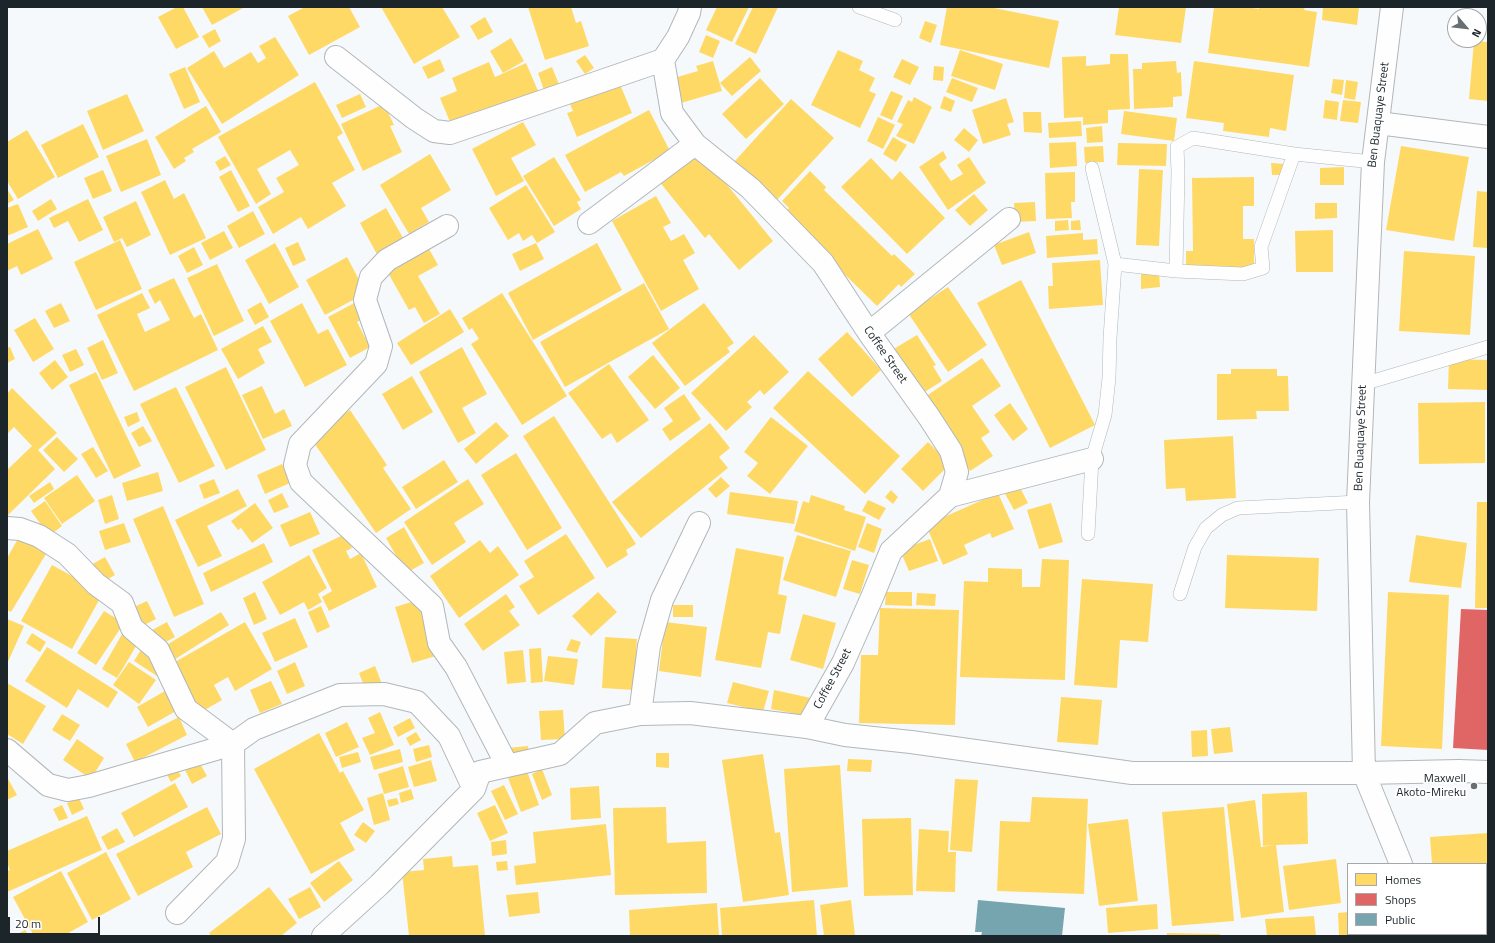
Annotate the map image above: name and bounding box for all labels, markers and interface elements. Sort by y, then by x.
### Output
north arrow [1447,8,1487,48]
text: N [1468,26,1486,40]
street label: Ben Buaquaye Street [1365,61,1393,169]
street label: Coffee Street [860,324,910,386]
street label: Ben Buaquaye Street [1352,385,1370,491]
street label: Coffee Street [811,646,855,712]
place label: Maxwell Akoto-Mireku [1396,772,1466,800]
marker: Maxwell Akoto-Mireku [1469,781,1479,791]
legend [1347,863,1487,935]
text: Homes [1385,870,1421,889]
text: Shops [1385,890,1416,909]
scale bar [10,909,102,935]
text: Public [1385,910,1415,929]
text: 20 m [15,914,41,933]

